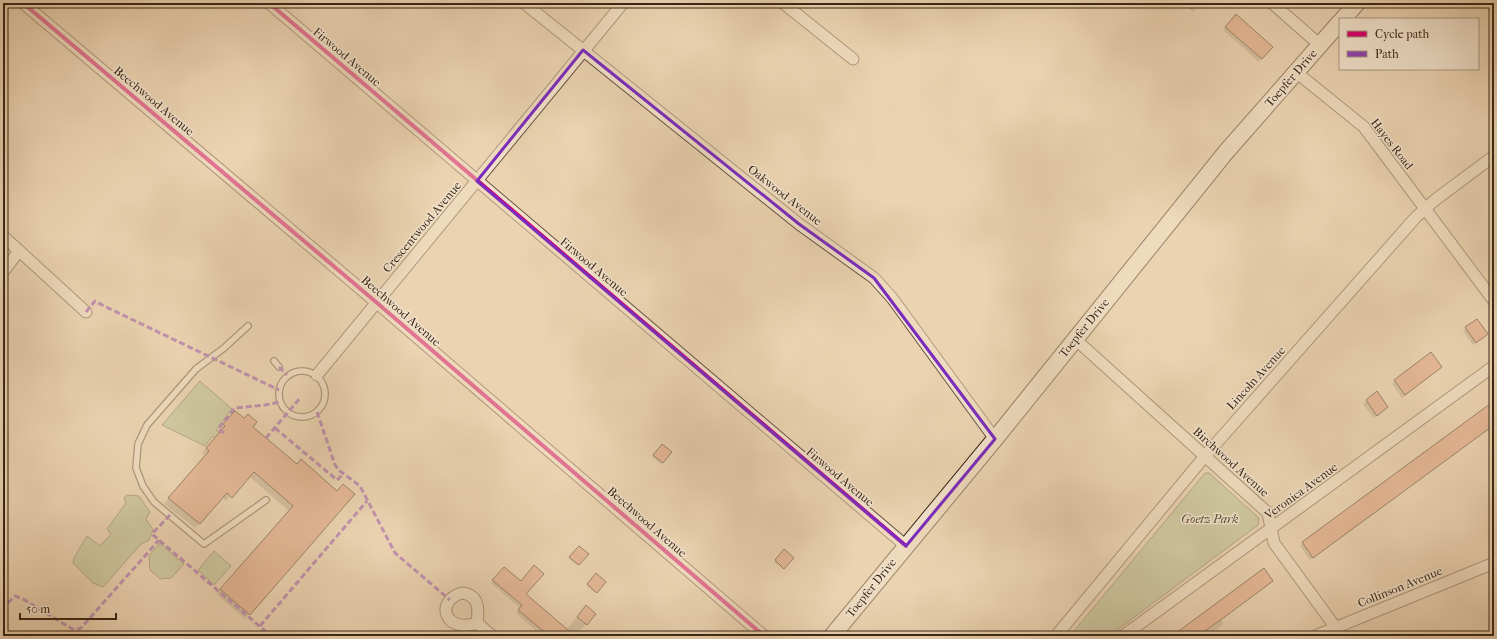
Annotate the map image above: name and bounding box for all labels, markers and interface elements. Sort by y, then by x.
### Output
legend [1339,18,1479,70]
street label: Firwood Avenue [310,25,384,89]
text: Cycle path [1375,27,1430,41]
street label: Toepfer Drive [1262,46,1320,110]
text: Path [1375,47,1399,61]
street label: Beechwood Avenue [111,63,197,139]
street label: Hayes Road [1368,116,1416,173]
street label: Oakwood Avenue [745,162,825,228]
street label: Crescentwood Avenue [380,179,464,275]
street label: Firwood Avenue [557,235,631,299]
street label: Beechwood Avenue [359,273,443,349]
street label: Toepfer Drive [1056,296,1112,360]
street label: Lincoln Avenue [1224,343,1288,413]
street label: Birchwood Avenue [1190,424,1272,500]
street label: Firwood Avenue [803,445,877,509]
street label: Veronica Avenue [1261,460,1340,523]
street label: Beechwood Avenue [605,484,689,560]
park label: Goetz Park [1181,512,1239,526]
street label: Toepfer Drive [843,556,899,620]
street label: Collinson Avenue [1356,564,1444,610]
scale bar [20,595,116,621]
text: 50 m [26,602,50,616]

